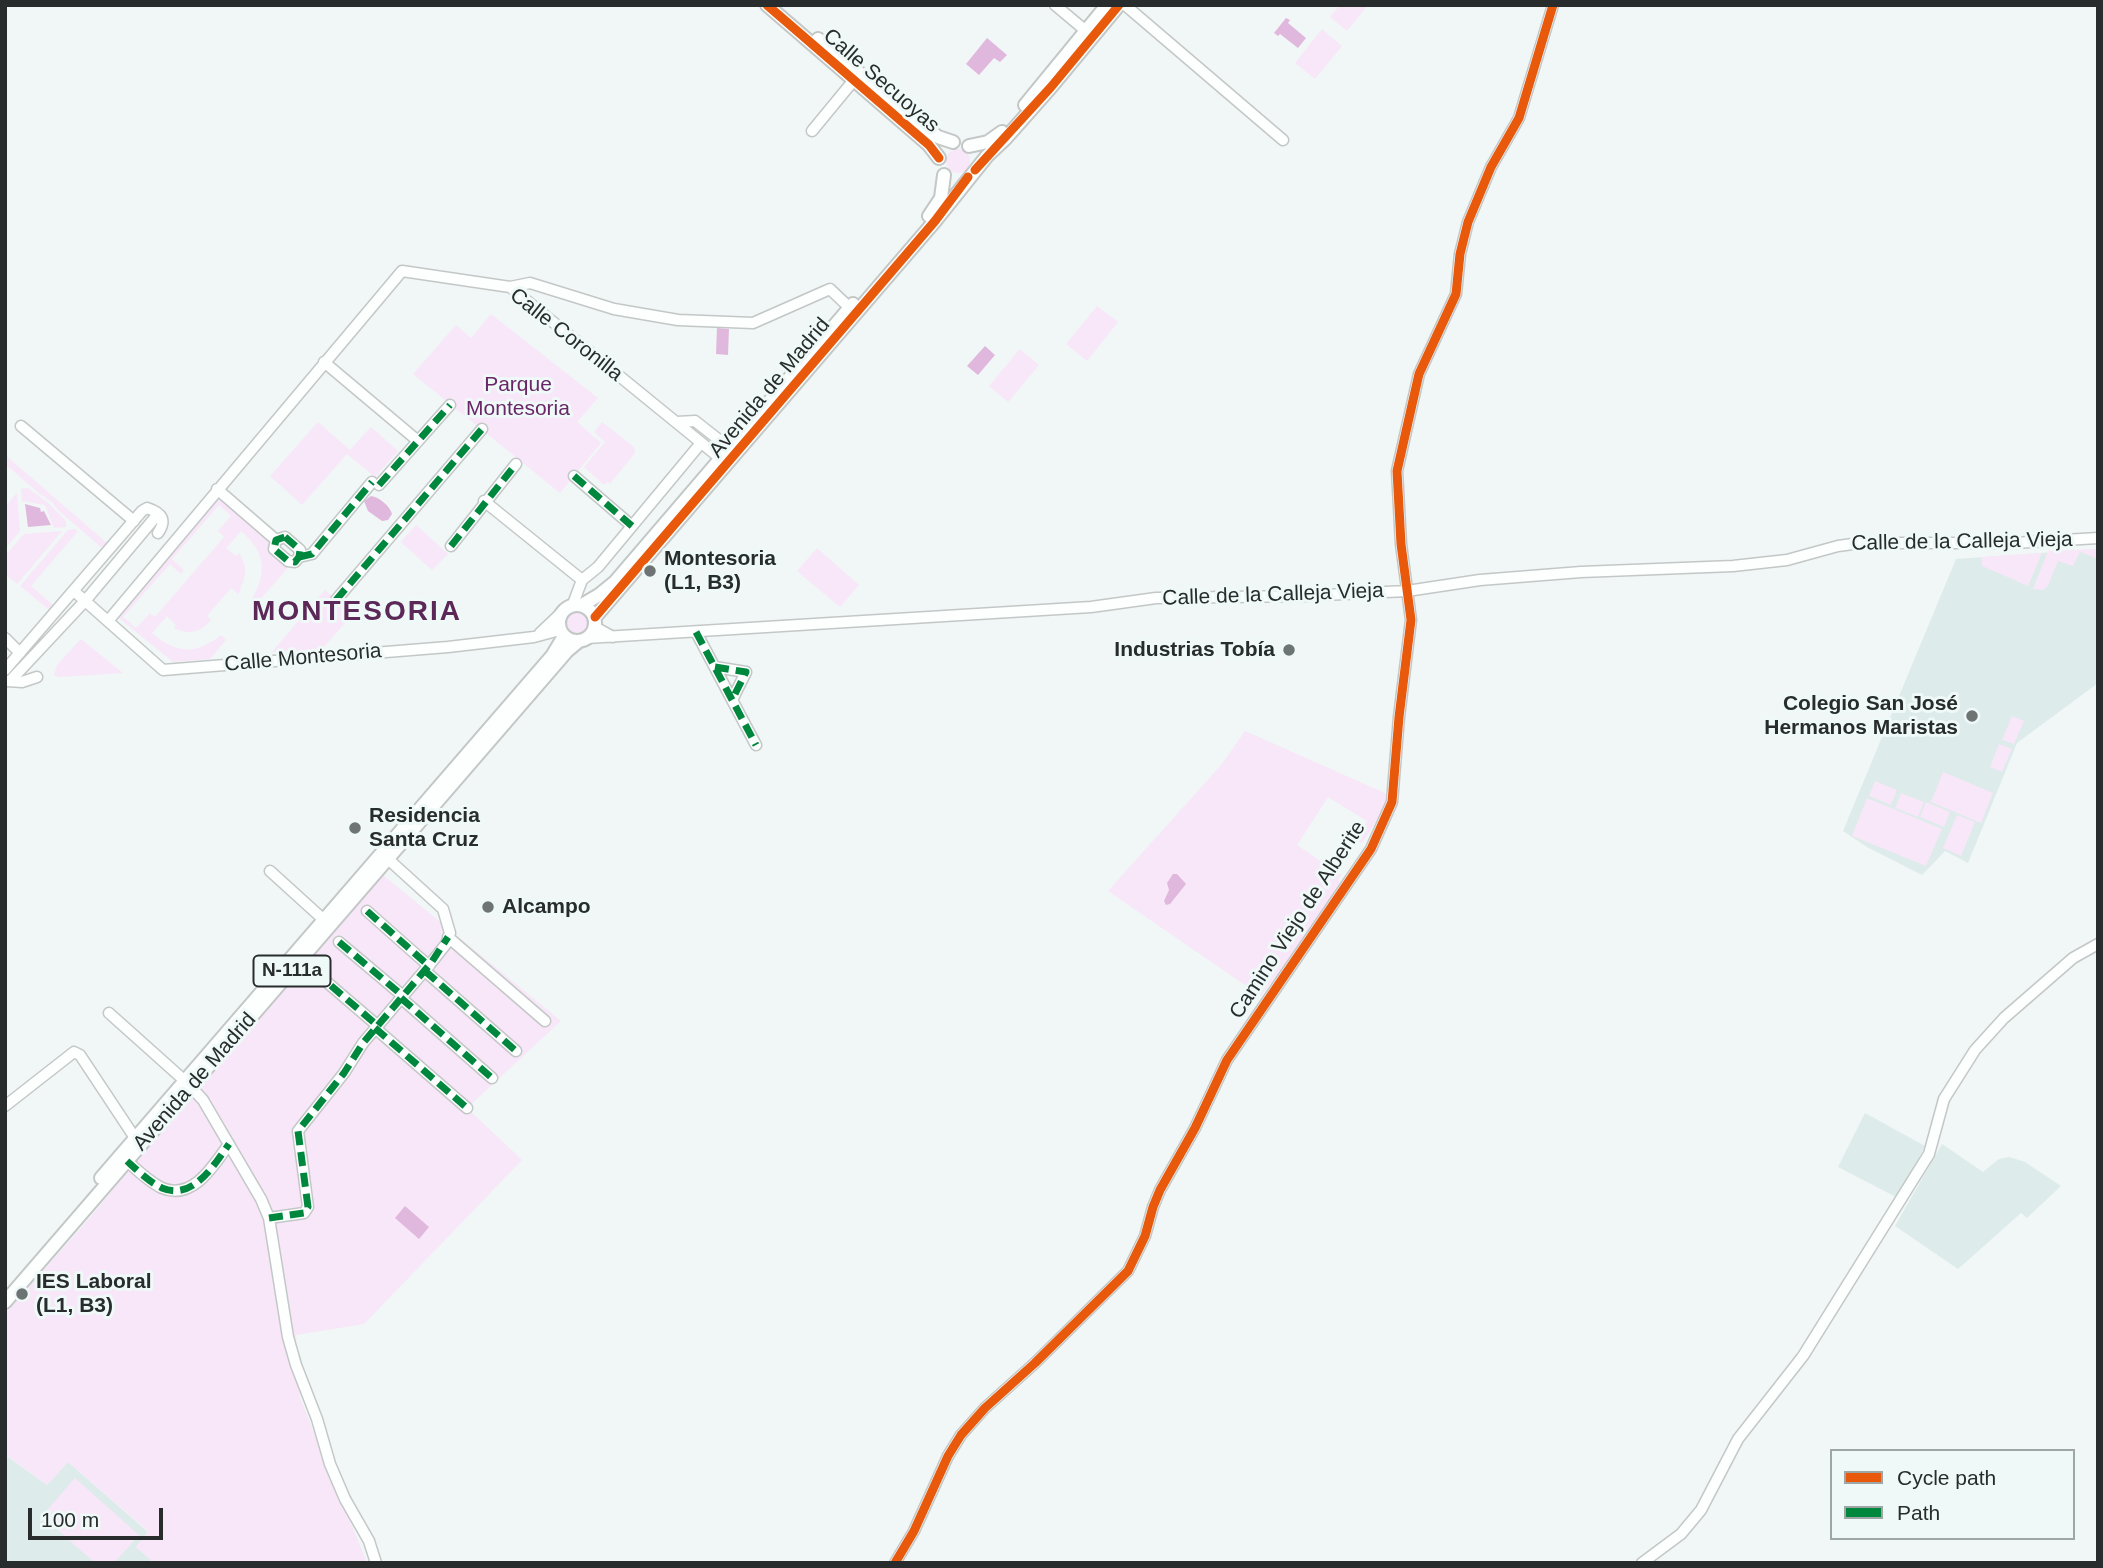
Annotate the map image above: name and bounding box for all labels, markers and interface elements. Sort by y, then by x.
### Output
street label: Calle Secuoyas [818,24,944,138]
street label: Calle Coronilla [504,283,628,387]
street label: Avenida de Madrid [704,313,836,463]
park label: Parque Montesoria [466,372,570,422]
street label: Calle de la Calleja Vieja [1851,527,2073,557]
place label: Montesoria (L1, B3) [664,546,776,596]
marker: Montesoria (L1, B3) [642,563,658,579]
street label: Calle de la Calleja Vieja [1162,579,1384,611]
district label: MONTESORIA [253,595,461,629]
place label: Industrias Tobía [1114,637,1275,663]
street label: Calle Montesoria [223,639,383,677]
marker: Industrias Tobía [1281,642,1297,658]
place label: Colegio San José Hermanos Maristas [1764,691,1958,741]
marker: Colegio San José Hermanos Maristas [1964,708,1980,724]
place label: Residencia Santa Cruz [369,803,480,853]
street label: Camino Viejo de Alberite [1225,816,1371,1024]
marker: Residencia Santa Cruz [347,820,363,836]
place label: Alcampo [502,894,591,920]
marker: Alcampo [480,899,496,915]
road number: N-111a [254,956,330,987]
street label: Avenida de Madrid [128,1008,262,1156]
place label: IES Laboral (L1, B3) [36,1269,152,1319]
marker: IES Laboral (L1, B3) [14,1286,30,1302]
legend [1830,1449,2075,1540]
text: Cycle path [1897,1466,1996,1489]
scale bar [32,1494,166,1538]
text: Path [1897,1501,1940,1524]
text: 100 m [41,1508,99,1531]

